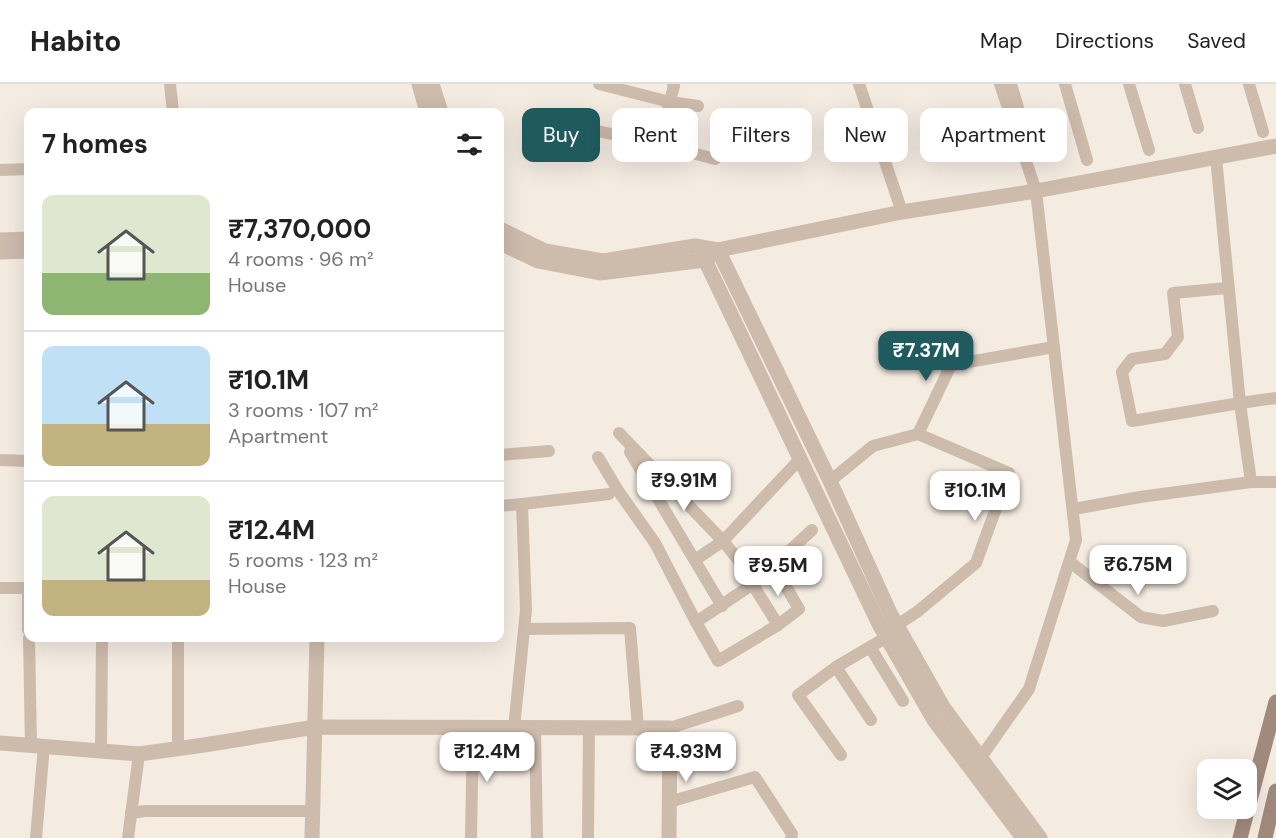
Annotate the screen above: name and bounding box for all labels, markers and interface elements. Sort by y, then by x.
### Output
text: Habito [30,23,121,60]
text: Map [980,27,1022,55]
text: Directions [1055,27,1154,55]
text: Saved [1187,27,1246,55]
chip: Buy [522,108,600,162]
chip: Rent [612,108,698,162]
chip: Filters [710,108,812,162]
chip: New [824,108,908,162]
chip: Apartment [920,108,1067,162]
text: 7 homes [42,127,148,161]
icon: filters [453,128,486,161]
text: ₹7,370,000 [228,212,371,246]
icon: home [90,219,162,291]
text: 4 rooms · 96 m² [228,246,374,272]
text: House [228,272,286,298]
pin: ₹7.37M [877,331,975,382]
text: ₹7.37M [892,337,960,363]
text: ₹10.1M [228,363,309,397]
icon: home [90,370,162,442]
text: 3 rooms · 107 m² [228,397,378,423]
text: Apartment [228,423,328,449]
pin: ₹9.91M [635,461,733,512]
text: ₹9.91M [651,467,717,493]
pin: ₹10.1M [926,471,1024,522]
text: ₹10.1M [944,477,1006,503]
text: ₹12.4M [228,513,315,547]
icon: home [90,520,162,592]
pin: ₹6.75M [1089,545,1187,596]
pin: ₹9.5M [736,546,820,597]
text: 5 rooms · 123 m² [228,547,378,573]
text: ₹6.75M [1103,551,1173,577]
text: ₹9.5M [748,552,808,578]
text: House [228,573,286,599]
pin: ₹12.4M [438,732,536,783]
pin: ₹4.93M [637,732,735,783]
text: ₹12.4M [454,738,520,764]
text: ₹4.93M [650,738,722,764]
map controls [1197,759,1257,819]
button: layers [1197,759,1257,819]

